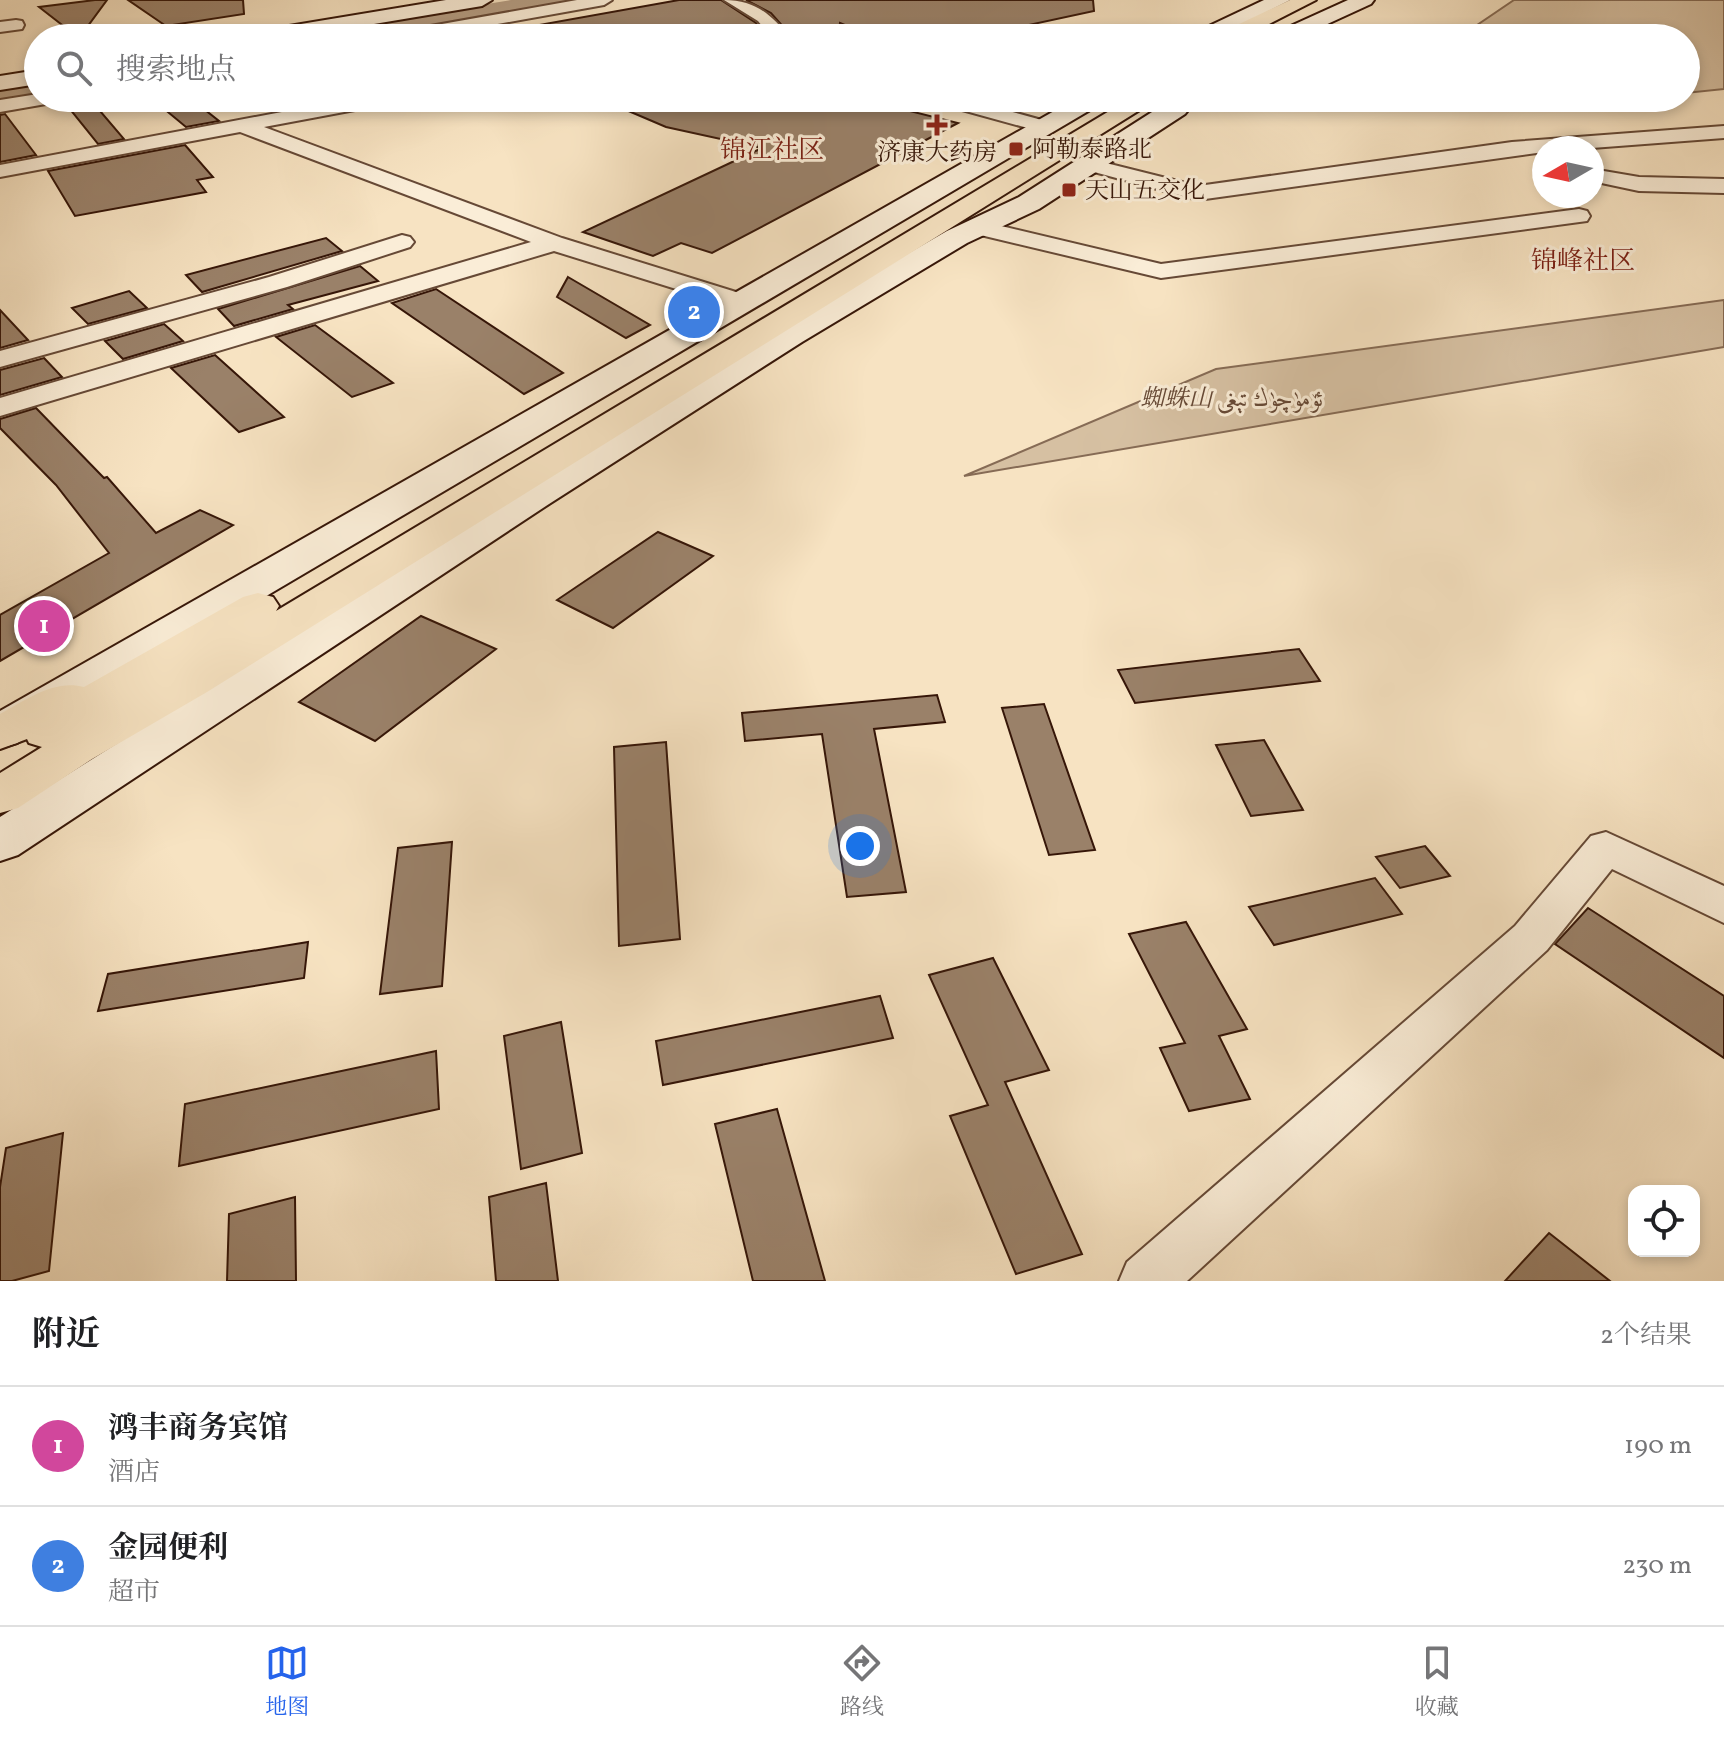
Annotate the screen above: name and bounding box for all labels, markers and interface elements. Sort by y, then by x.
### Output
search box [24,24,1700,112]
icon: search [52,46,96,90]
text: 搜索地点 [116,50,236,92]
marker: 济康大药房 [928,116,946,134]
district label: 锦江社区 [720,133,824,169]
place label: 阿勒泰路北 [1032,134,1152,168]
north arrow [1532,136,1604,208]
place label: 济康大药房 [877,137,997,171]
marker: 阿勒泰路北 [1007,140,1025,158]
place label: 天山五交化 [1085,175,1205,209]
marker: 天山五交化 [1060,181,1078,199]
district label: 锦峰社区 [1531,244,1635,280]
pin: 2 [668,282,720,342]
park label: 蜘蛛山 ئۆمۈچۈك تېغى [1140,383,1324,417]
pin: 1 [18,596,70,656]
your location [840,826,880,866]
map controls [1628,1185,1700,1257]
button: locate [1628,1185,1700,1257]
text: 附近 [32,1313,100,1360]
text: 2个结果 [1600,1318,1692,1354]
text: 鸿丰商务宾馆 [108,1408,288,1450]
text: 1 [53,1428,63,1464]
text: 190 m [1624,1428,1692,1464]
text: 酒店 [108,1455,160,1491]
text: 金园便利 [108,1528,228,1570]
text: 2 [51,1548,65,1584]
text: 230 m [1622,1548,1692,1584]
text: 超市 [108,1575,160,1611]
tab: 地图 [265,1641,309,1724]
tab: 路线 [840,1641,884,1724]
tab: 收藏 [1415,1641,1459,1724]

